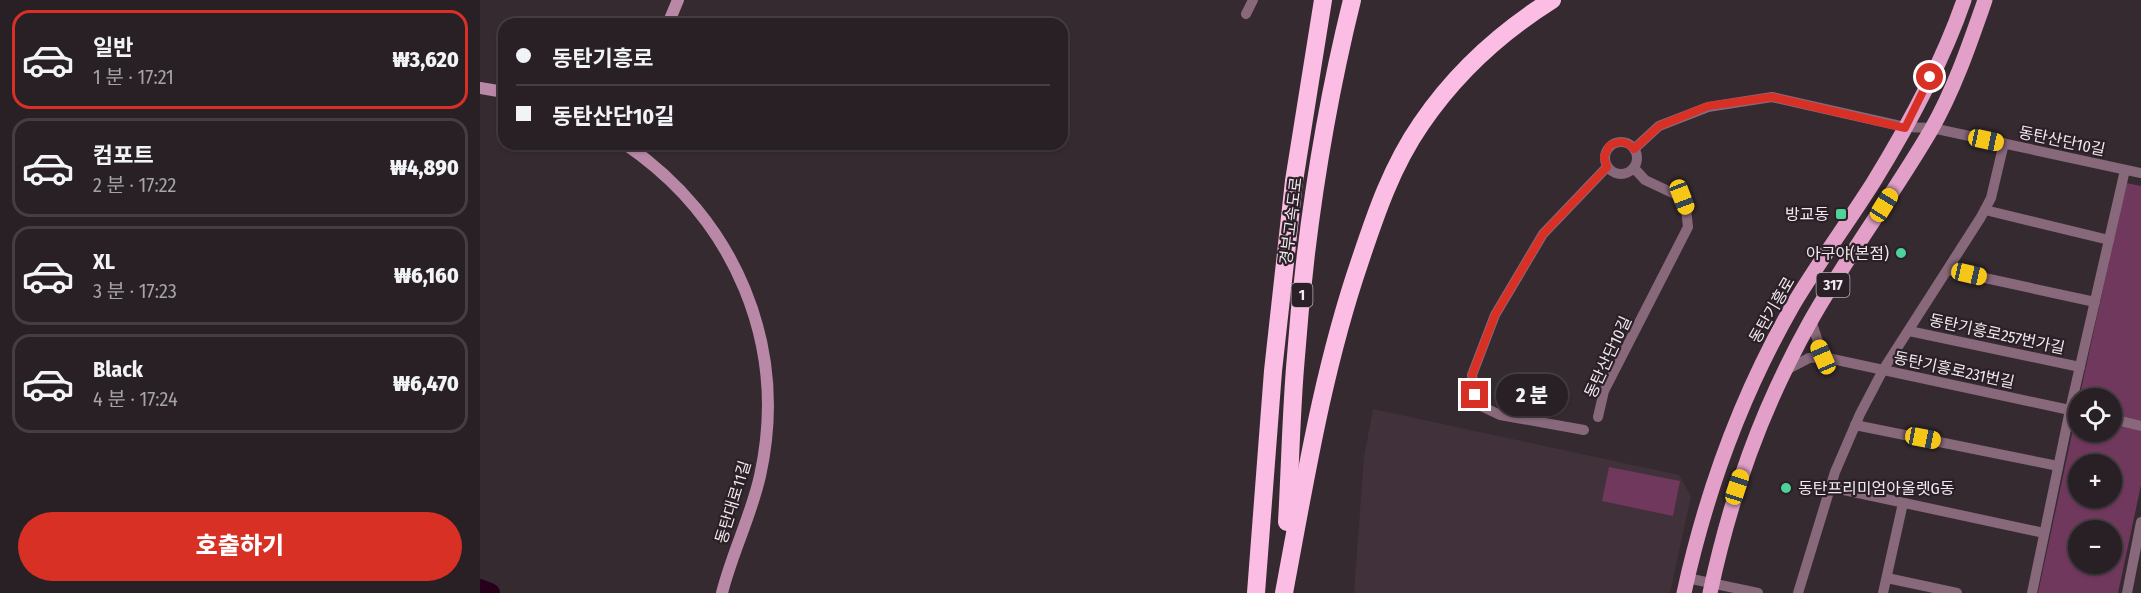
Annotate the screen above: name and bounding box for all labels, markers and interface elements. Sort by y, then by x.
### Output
icon: car [21,33,75,87]
text: 일반 [93,34,133,61]
text: 동탄기흥로 [552,45,653,72]
text: ₩3,620 [392,46,459,73]
route start [1916,63,1943,90]
text: 1 분 · 17:21 [93,65,174,89]
text: 동탄산단10길 [552,103,675,130]
street label: 동탄산단10길 [2017,123,2107,159]
car [1967,127,2005,153]
icon: car [21,141,75,195]
text: 컴포트 [93,142,154,169]
text: ₩4,890 [390,154,459,181]
text: 2 분 · 17:22 [93,173,176,197]
street label: 경부고속도로 [1276,176,1306,266]
car [1667,177,1697,217]
car [1867,185,1901,225]
place label: 방교동 [1785,205,1829,224]
marker: 방교동 [1834,207,1848,221]
place label: 아구야(본점) [1806,244,1889,263]
marker: 아구야(본점) [1894,246,1908,260]
text: XL [93,248,115,275]
icon: car [21,249,75,303]
car [1949,261,1989,287]
text: ₩6,160 [394,262,459,289]
street label: 동탄기흥로 [1745,273,1799,347]
road number: 317 [1816,273,1850,297]
text: 3 분 · 17:23 [93,279,177,303]
road number: 1 [1292,283,1312,307]
street label: 동탄기흥로257번가길 [1927,310,2067,358]
street label: 동탄산단10길 [1581,313,1635,401]
car [1808,337,1838,377]
street label: 동탄기흥로231번길 [1892,348,2016,392]
text: Black [93,356,143,383]
icon: car [21,357,75,411]
text: ₩6,470 [393,370,459,397]
callout: 2 분 [1496,374,1568,416]
route end [1461,381,1488,408]
text: 2 분 [1516,383,1548,407]
text: 4 분 · 17:24 [93,387,178,411]
map controls [2068,388,2122,574]
button: locate [2068,388,2122,442]
car [1904,426,1942,450]
button: + [2068,454,2122,508]
street label: 동탄대로11길 [711,458,755,546]
car [1723,467,1751,507]
place label: 동탄프리미엄아울렛G동 [1798,479,1955,498]
marker: 동탄프리미엄아울렛G동 [1779,481,1793,495]
button: 호출하기 [18,512,462,581]
button: − [2068,520,2122,574]

